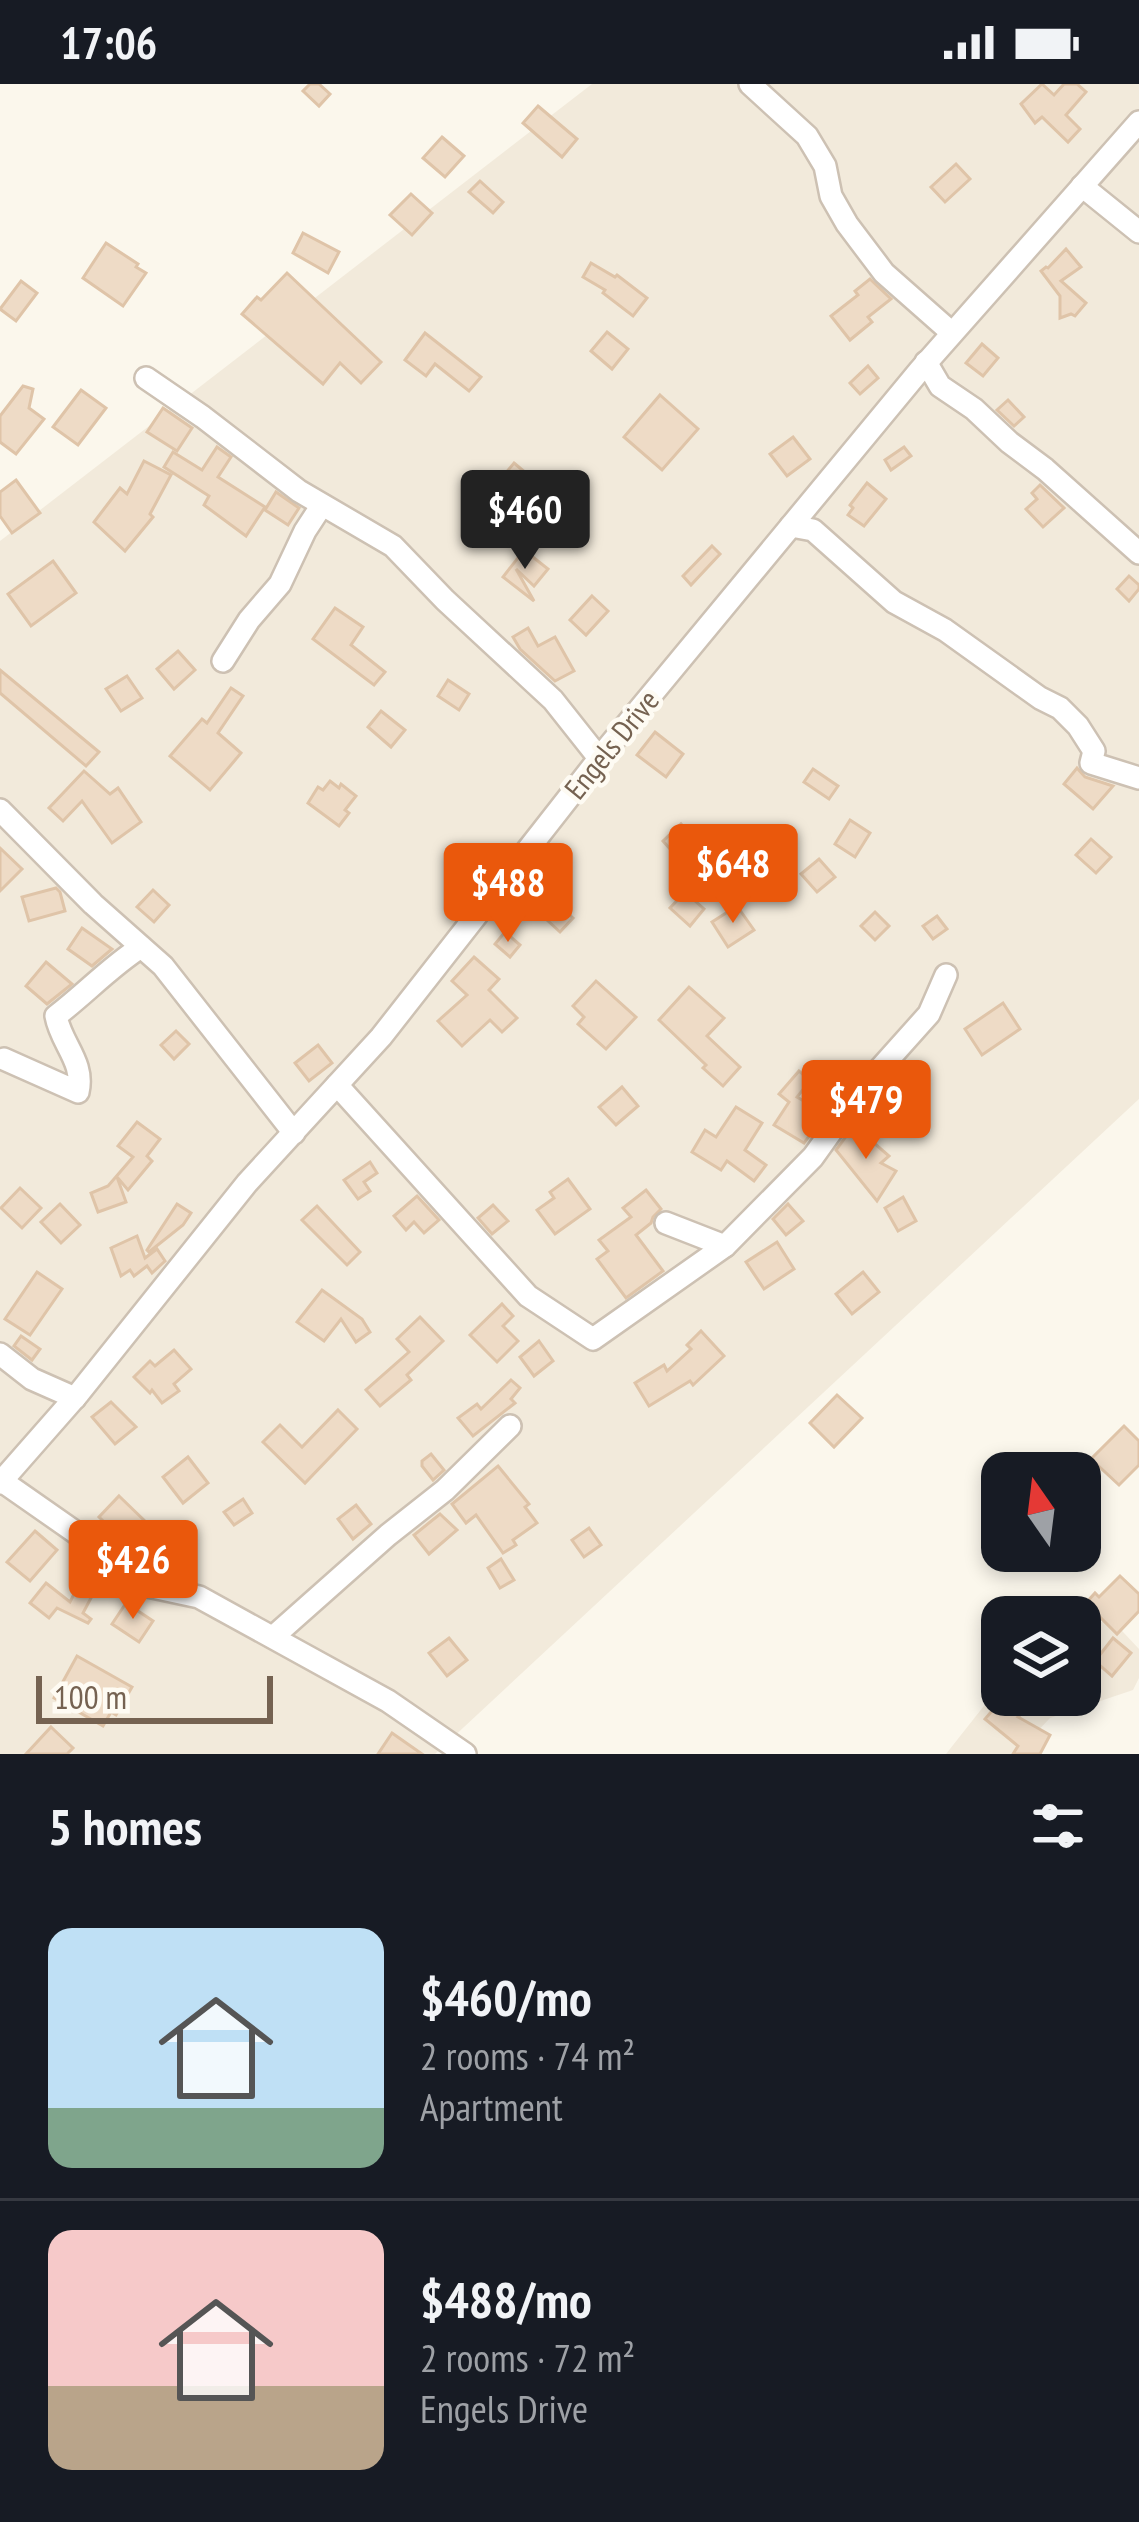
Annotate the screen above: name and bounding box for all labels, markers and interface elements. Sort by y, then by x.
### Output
text: 17:06 [60,13,157,71]
pin: $460 [454,470,596,572]
text: $460 [488,483,562,534]
street label: Engels Drive [555,681,667,807]
pin: $648 [662,824,804,926]
text: $648 [696,837,770,888]
pin: $488 [437,843,579,945]
text: $488 [471,856,545,907]
pin: $479 [795,1060,937,1162]
text: $479 [829,1073,903,1124]
north arrow [981,1452,1101,1572]
map controls [981,1452,1101,1716]
pin: $426 [62,1520,204,1622]
text: $426 [96,1533,170,1584]
button: layers [981,1596,1101,1716]
scale bar [36,1670,273,1723]
text: 100 m [54,1675,127,1718]
text: 5 homes [48,1793,202,1859]
icon: filters [1025,1793,1091,1859]
text: $460/mo [420,1964,592,2030]
icon: home [144,1976,288,2120]
text: 2 rooms · 74 m² [420,2030,635,2081]
text: Apartment [420,2081,563,2132]
text: $488/mo [420,2266,592,2332]
icon: home [144,2278,288,2422]
text: 2 rooms · 72 m² [420,2332,635,2383]
text: Engels Drive [420,2383,588,2434]

